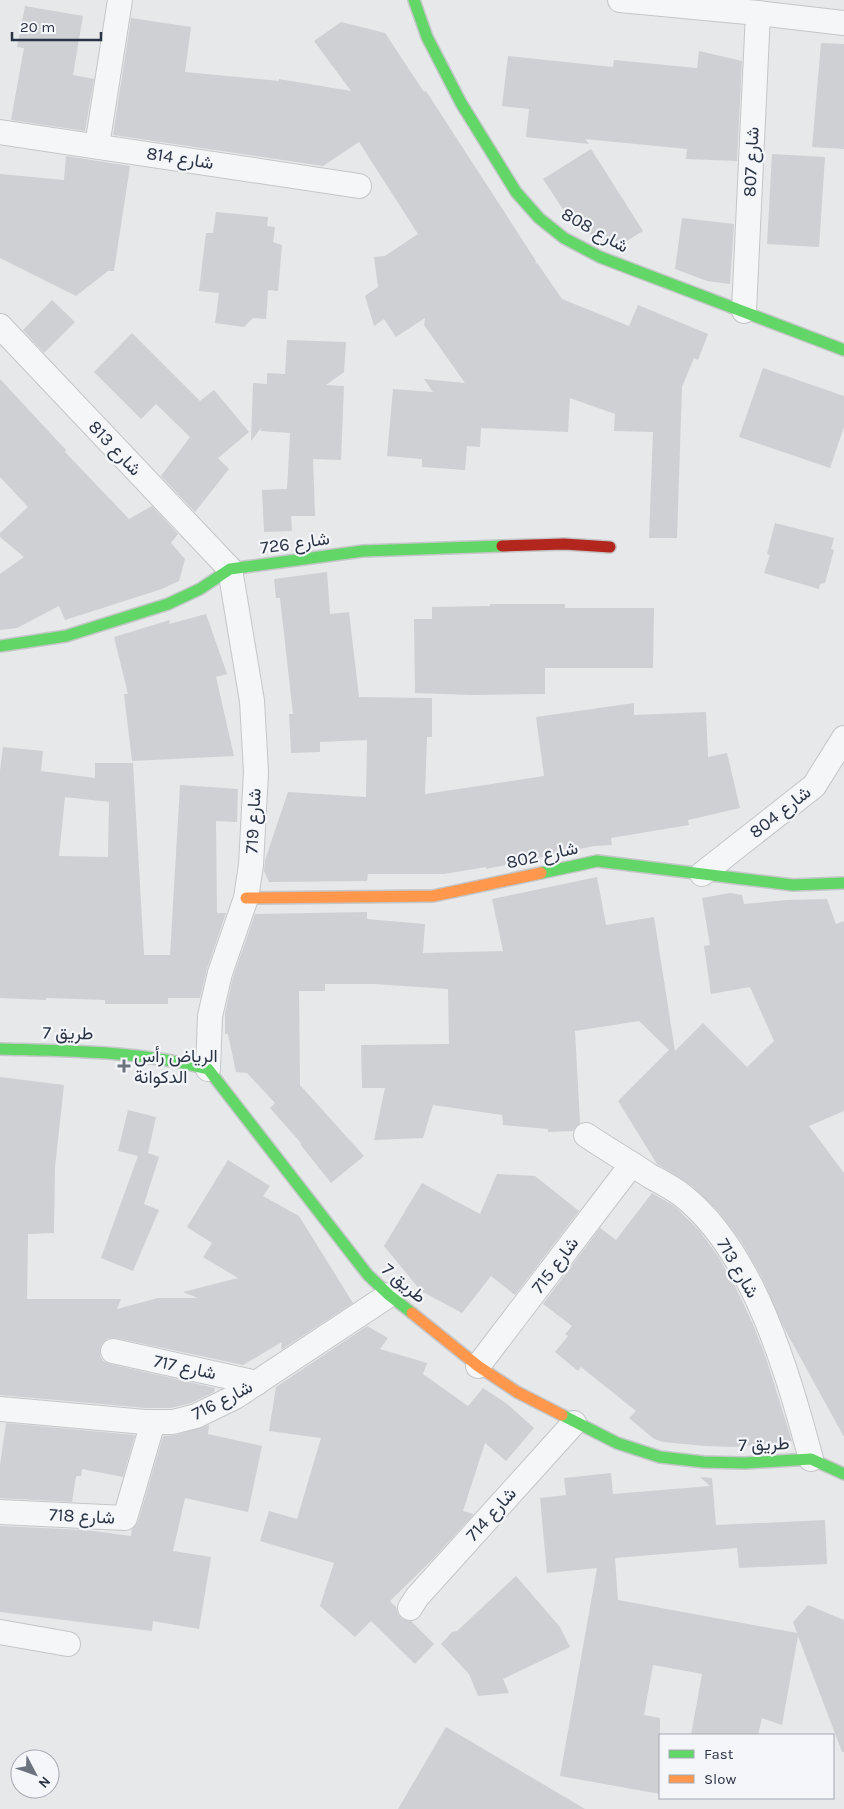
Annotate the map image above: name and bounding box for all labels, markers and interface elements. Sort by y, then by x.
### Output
scale bar [12,10,101,42]
text: 20 m [20,18,55,36]
street label: شارع 807 [738,126,765,198]
street label: شارع 814 [145,142,215,175]
street label: شارع 808 [557,203,632,258]
street label: شارع 813 [83,416,146,481]
street label: شارع 726 [259,527,331,560]
street label: شارع 804 [745,781,816,844]
street label: شارع 719 [240,788,267,854]
street label: شارع 802 [504,837,580,874]
street label: 7 طريق [42,1022,94,1044]
place label: الرياض رأس الدكوانة [134,1045,218,1088]
marker: الرياض رأس الدكوانة [118,1060,130,1072]
street label: شارع 715 [527,1232,584,1298]
street label: شارع 713 [711,1234,764,1302]
street label: 7 طريق [377,1258,431,1308]
street label: شارع 717 [152,1350,218,1385]
street label: شارع 716 [188,1375,256,1425]
street label: 7 طريق [738,1432,790,1456]
street label: شارع 714 [461,1483,522,1546]
street label: شارع 718 [48,1503,116,1530]
legend [659,1734,834,1799]
text: Fast [704,1745,734,1763]
north arrow [10,1749,60,1799]
text: Slow [704,1770,736,1788]
text: N [35,1773,54,1792]

